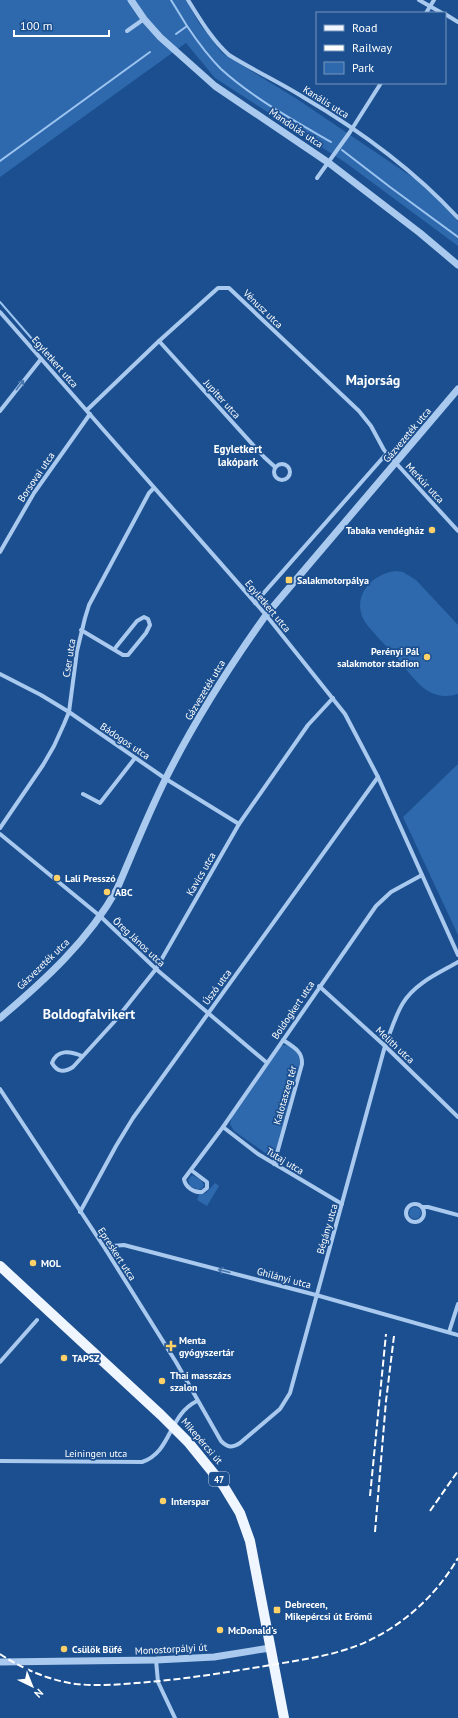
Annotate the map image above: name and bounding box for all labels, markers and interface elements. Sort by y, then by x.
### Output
scale bar [14,12,109,38]
legend [316,12,446,84]
text: 100 m [20,18,53,33]
text: Road [352,20,377,35]
text: Railway [352,40,392,55]
text: Park [352,60,374,75]
street label: Kanális utca [301,83,351,121]
street label: Mandolás utca [267,105,325,151]
street label: Vénusz utca [240,286,286,331]
street label: Egyletkert utca [29,333,81,391]
district label: Majorság [346,371,400,389]
street label: Jupiter utca [200,376,243,422]
one-way arrow [16,379,25,390]
street label: Gázvezeték utca [380,405,434,465]
district label: Egyletkert lakópark [214,442,262,469]
street label: Borsovai utca [15,450,57,504]
street label: Merkúr utca [403,460,447,506]
place label: Tabaka vendégház [346,524,424,537]
marker: Tabaka vendégház [427,525,437,535]
place label: Salakmotorpálya [297,574,369,587]
marker: Salakmotorpálya [284,575,294,585]
street label: Egyletkert utca [242,577,294,635]
street label: Cser utca [60,638,78,678]
place label: Perényi Pál salakmotor stadion [337,645,419,670]
marker: Perényi Pál salakmotor stadion [422,652,432,662]
street label: Gázvezeték utca [182,657,228,723]
street label: Bádogos utca [98,720,152,762]
street label: Kavics utca [183,850,219,898]
place label: Lali Presszó [65,872,116,885]
marker: Lali Presszó [52,873,62,883]
place label: ABC [115,886,133,899]
marker: ABC [102,887,112,897]
street label: Öreg János utca [110,914,168,970]
street label: Gázvezeték utca [14,936,72,992]
street label: Úszó utca [200,966,234,1007]
street label: Boldogkert utca [269,978,317,1042]
district label: Boldogfalvikert [43,1005,135,1023]
street label: Melith utca [373,1024,417,1066]
street label: Kalotaszeg tér [270,1063,300,1126]
street label: Tutaj utca [264,1145,306,1177]
street label: Bégány utca [314,1202,340,1256]
street label: Epreskert utca [95,1225,139,1283]
place label: MOL [41,1257,62,1270]
marker: MOL [28,1258,38,1268]
street label: Ghilányi utca [255,1265,313,1292]
one-way arrow [217,1266,230,1274]
place label: Menta gyógyszertár [179,1334,235,1359]
marker: Menta gyógyszertár [166,1341,176,1351]
place label: TAPSZ [72,1352,100,1365]
marker: TAPSZ [59,1353,69,1363]
place label: Thai masszázs szalon [170,1369,231,1394]
marker: Thai masszázs szalon [157,1376,167,1386]
street label: Mikepércsi út [178,1415,226,1467]
street label: Leiningen utca [65,1447,127,1460]
road number: 47 [209,1472,229,1486]
place label: Interspar [171,1495,210,1508]
marker: Interspar [158,1496,168,1506]
place label: Debrecen, Mikepércsi út Erőmű [285,1598,372,1623]
marker: Debrecen, Mikepércsi út Erőmű [272,1605,282,1615]
place label: McDonald's [228,1624,277,1637]
marker: McDonald's [215,1625,225,1635]
street label: Monostorpályi út [134,1641,208,1657]
place label: Csülök Büfé [72,1643,122,1656]
marker: Csülök Büfé [59,1644,69,1654]
north arrow [12,1666,52,1706]
text: N [31,1686,46,1701]

